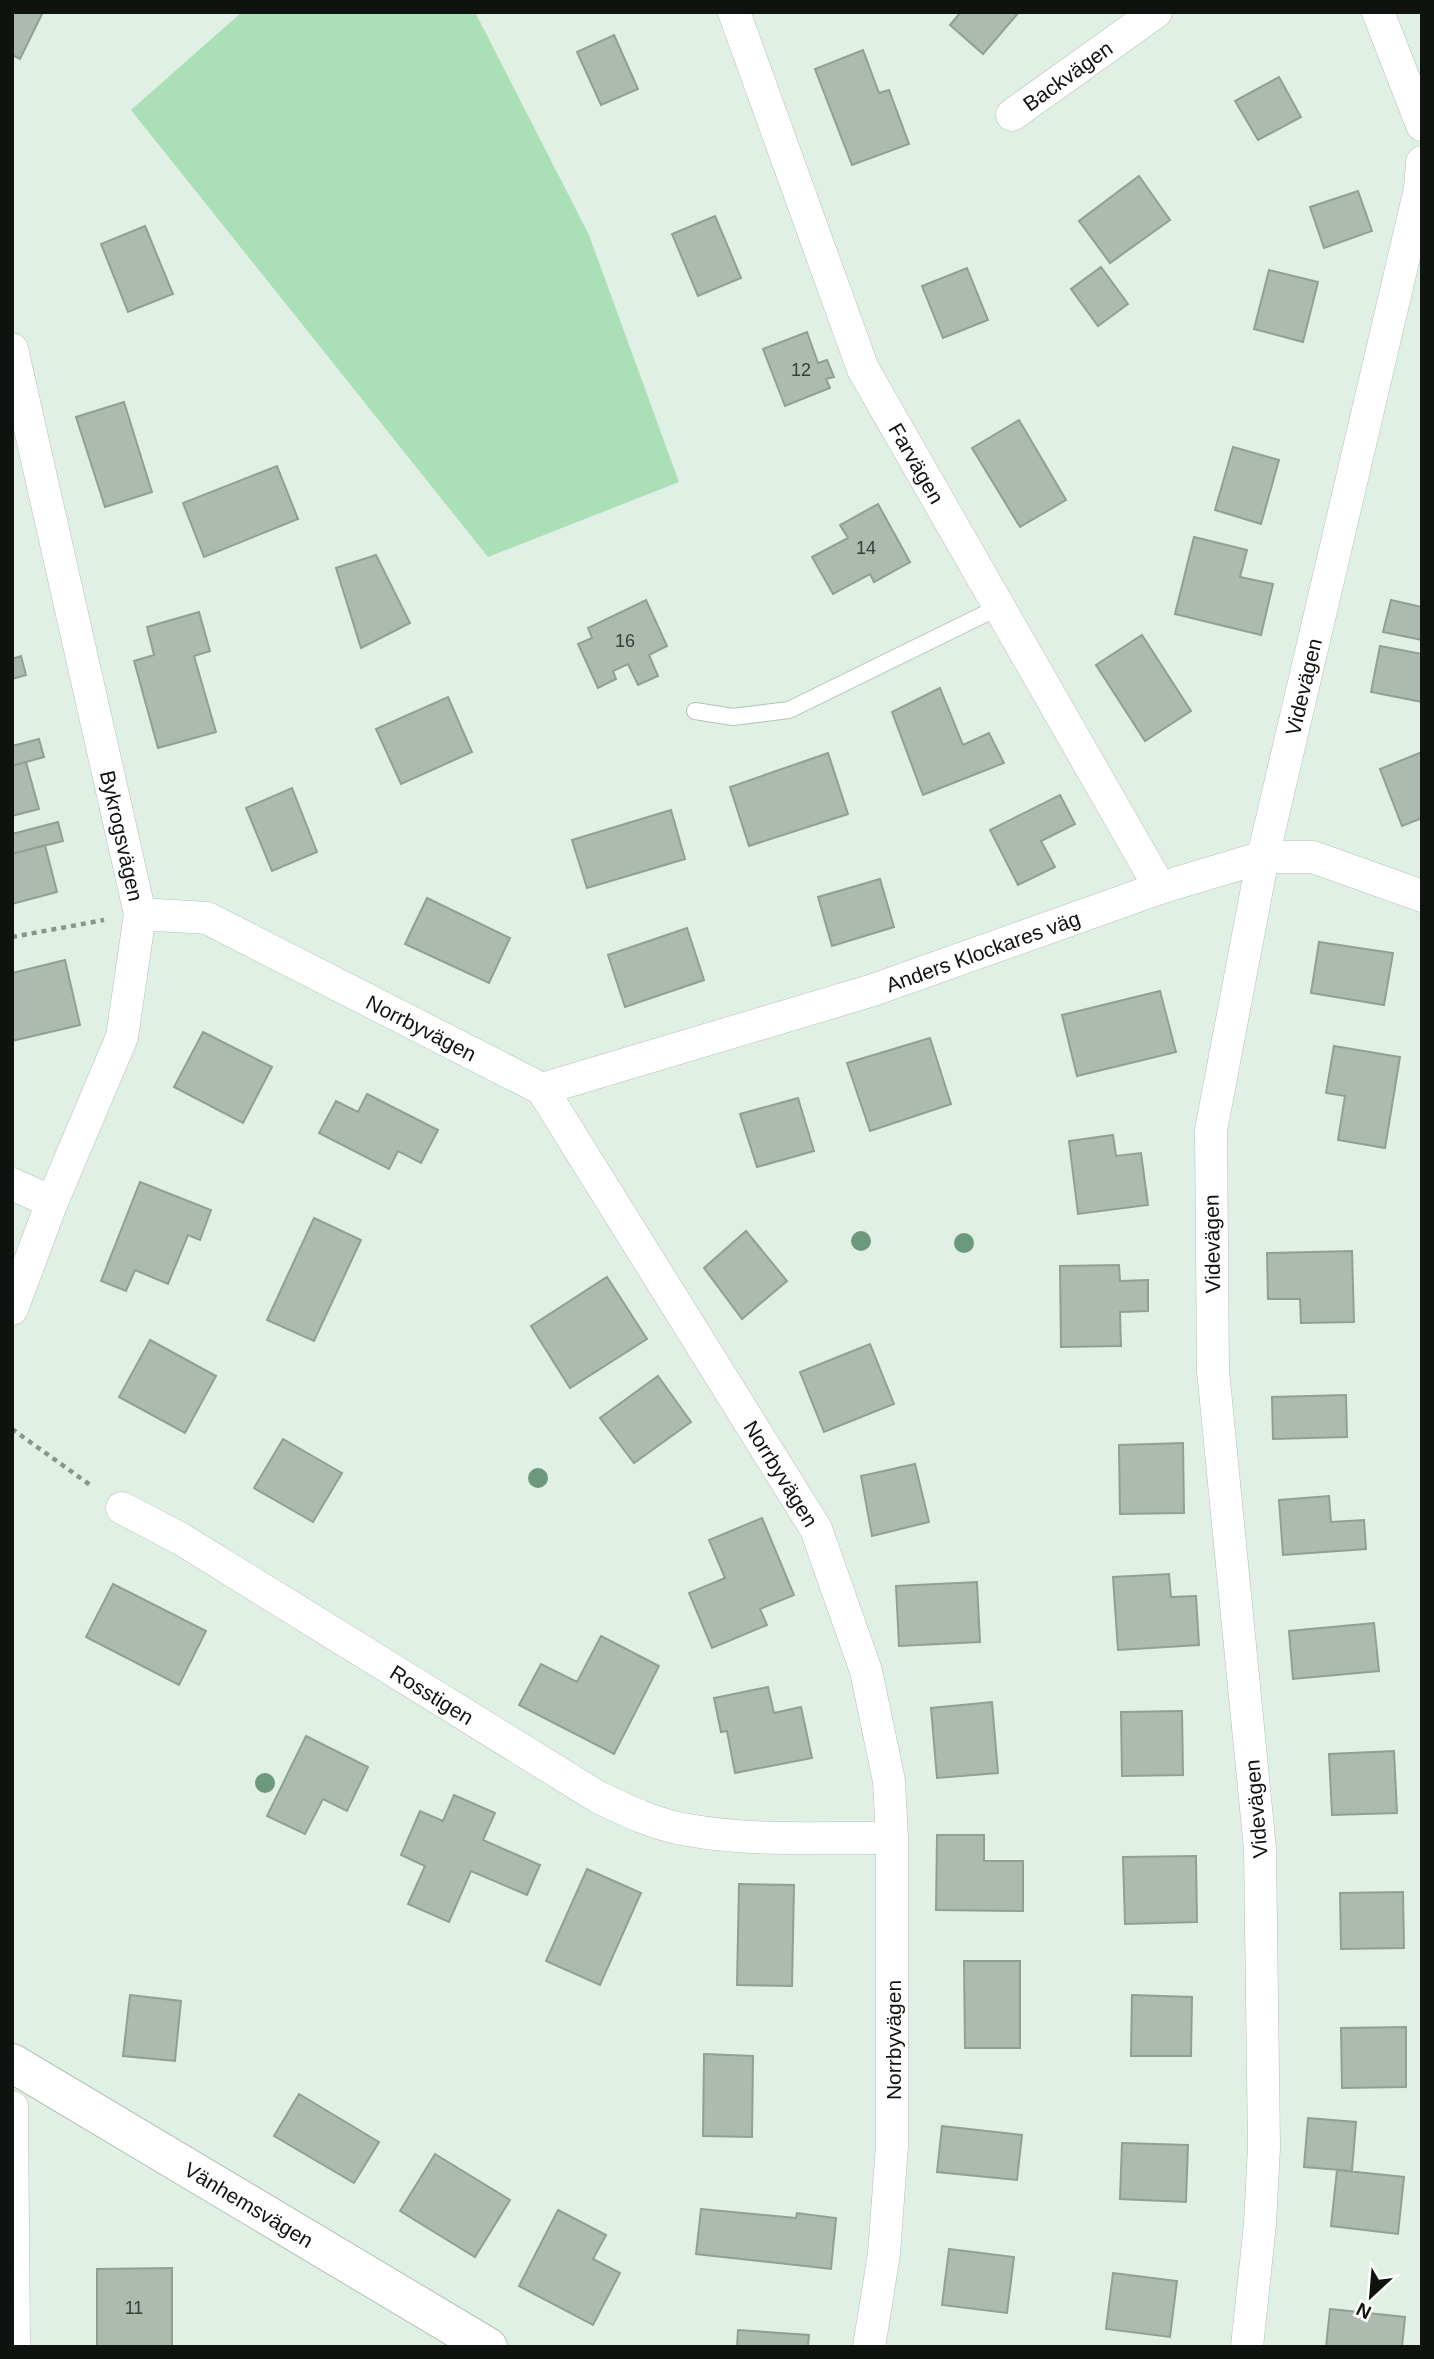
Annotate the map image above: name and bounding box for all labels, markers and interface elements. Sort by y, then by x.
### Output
street label: Backvägen [1018,36,1116,115]
house number: 12 [791,360,811,380]
street label: Farvägen [885,419,949,507]
house number: 14 [856,538,876,558]
house number: 16 [615,631,635,651]
street label: Videvägen [1281,636,1326,737]
street label: Bykrogsvägen [96,768,148,903]
street label: Anders Klockares väg [883,906,1083,996]
street label: Norrbyvägen [363,990,480,1065]
street label: Videvägen [1200,1194,1224,1294]
street label: Norrbyvägen [740,1416,823,1530]
street label: Rosstigen [386,1660,478,1729]
street label: Videvägen [1240,1759,1272,1859]
street label: Norrbyvägen [882,1980,905,2100]
street label: Vänhemsvägen [180,2157,318,2252]
north arrow [1336,2261,1406,2331]
house number: 11 [125,2298,143,2318]
text: N [1353,2298,1375,2323]

